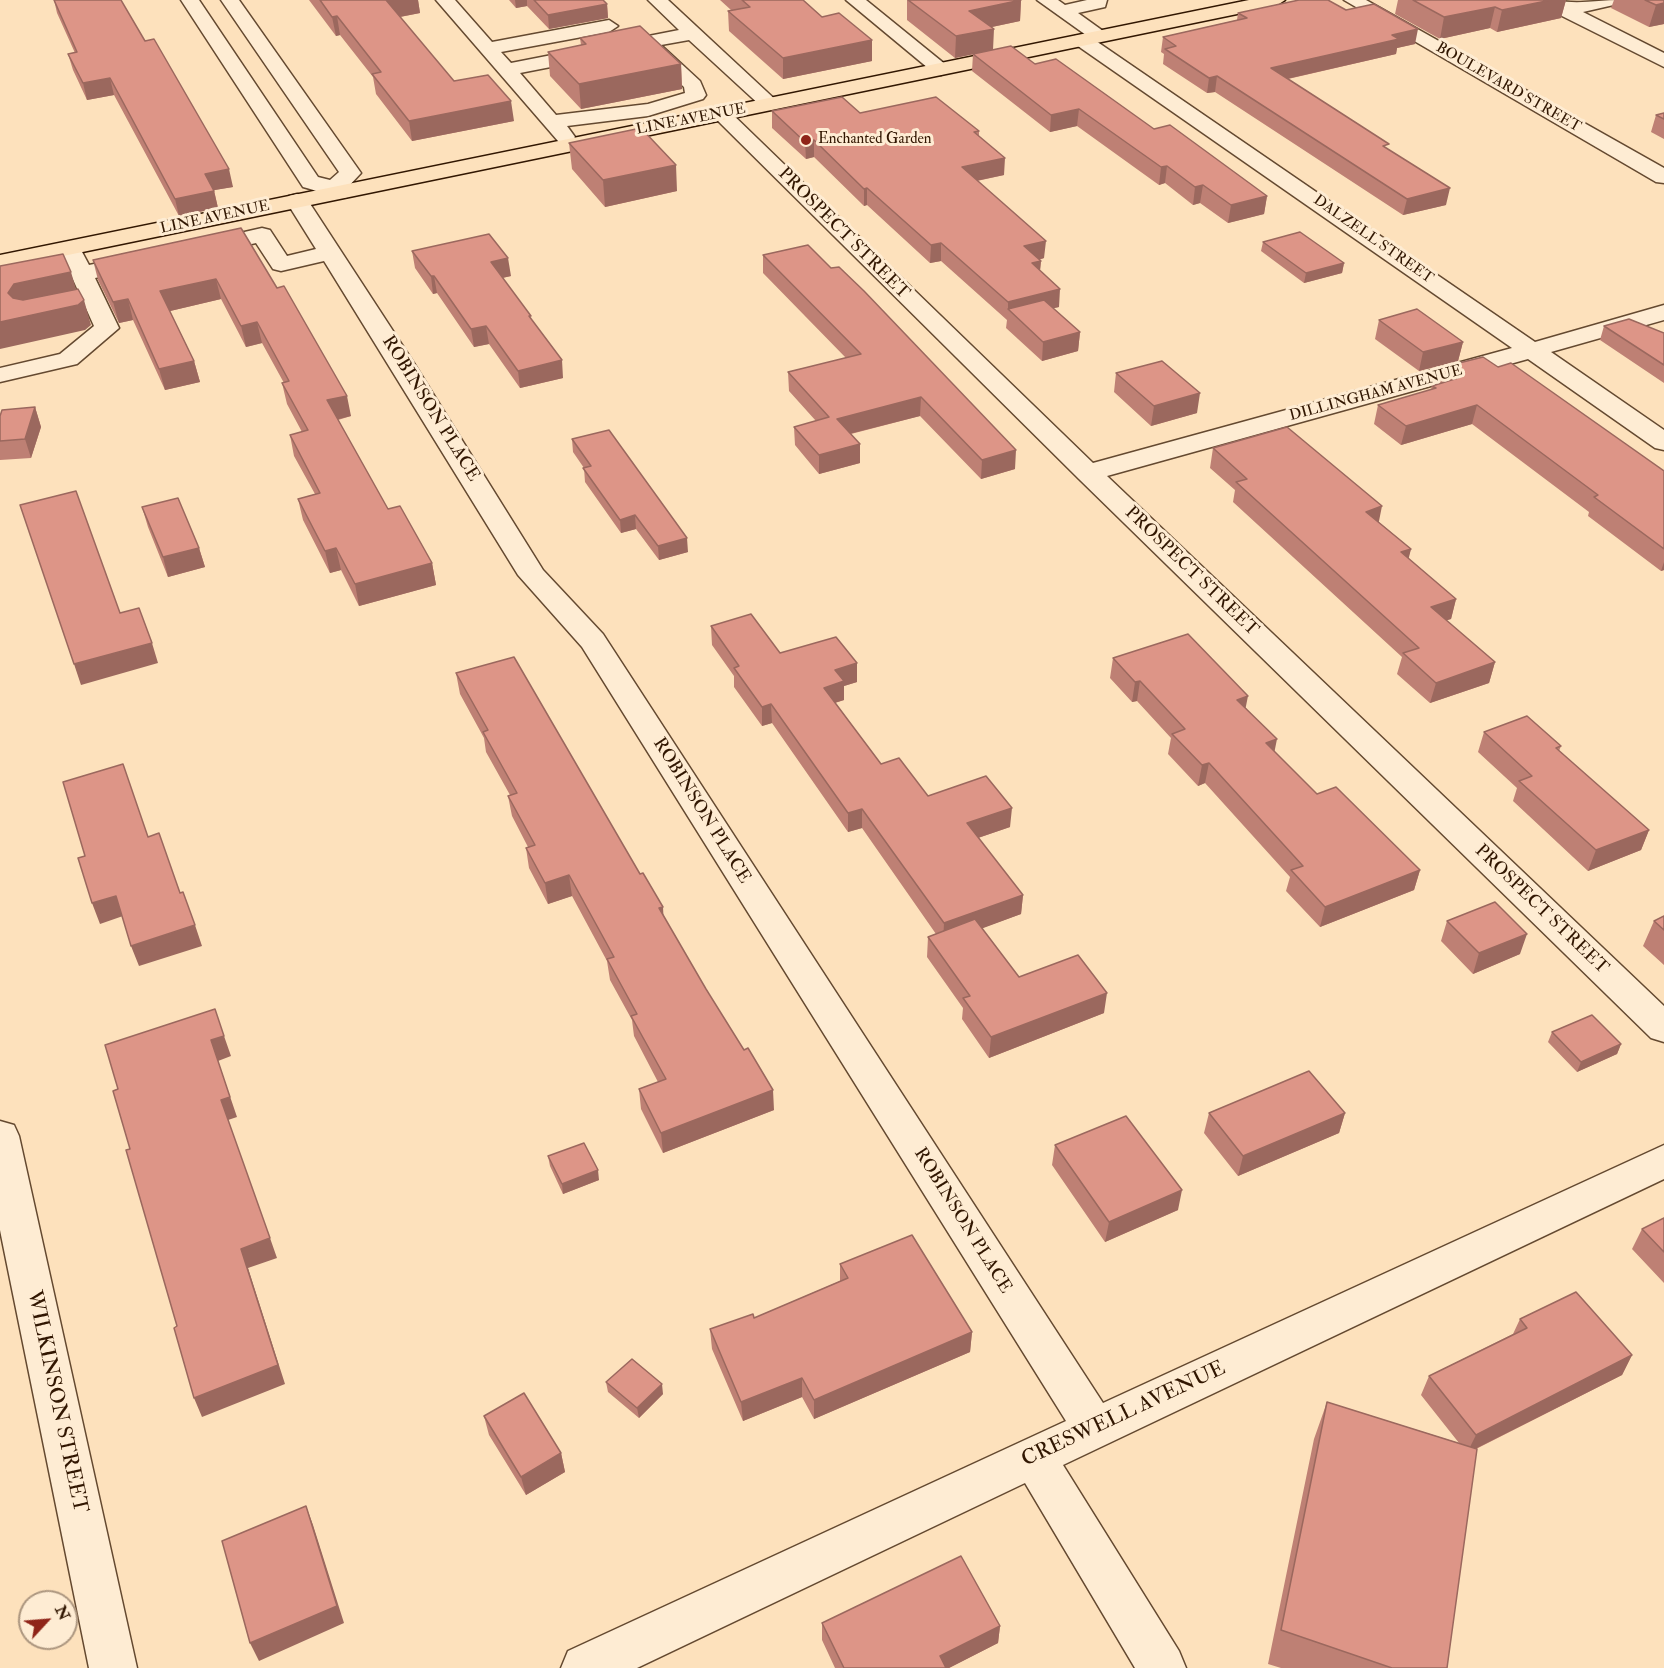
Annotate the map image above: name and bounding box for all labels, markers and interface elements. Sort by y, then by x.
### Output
street label: BOULEVARD STREET [1432,39,1584,137]
street label: LINE AVENUE [635,101,747,139]
place label: Enchanted Garden [818,131,932,149]
marker: Enchanted Garden [799,133,813,147]
street label: PROSPECT STREET [773,164,913,304]
street label: DALZELL STREET [1310,192,1436,288]
street label: LINE AVENUE [159,198,271,238]
street label: ROBINSON PLACE [376,332,484,486]
street label: DILLINGHAM AVENUE [1288,362,1464,426]
street label: PROSPECT STREET [1120,503,1262,641]
street label: ROBINSON PLACE [647,734,755,888]
street label: PROSPECT STREET [1470,841,1612,979]
street label: ROBINSON PLACE [908,1144,1016,1298]
street label: WILKINSON STREET [20,1288,92,1516]
street label: CRESWELL AVENUE [1018,1357,1230,1473]
north arrow [18,1590,78,1650]
text: N [50,1602,75,1624]

